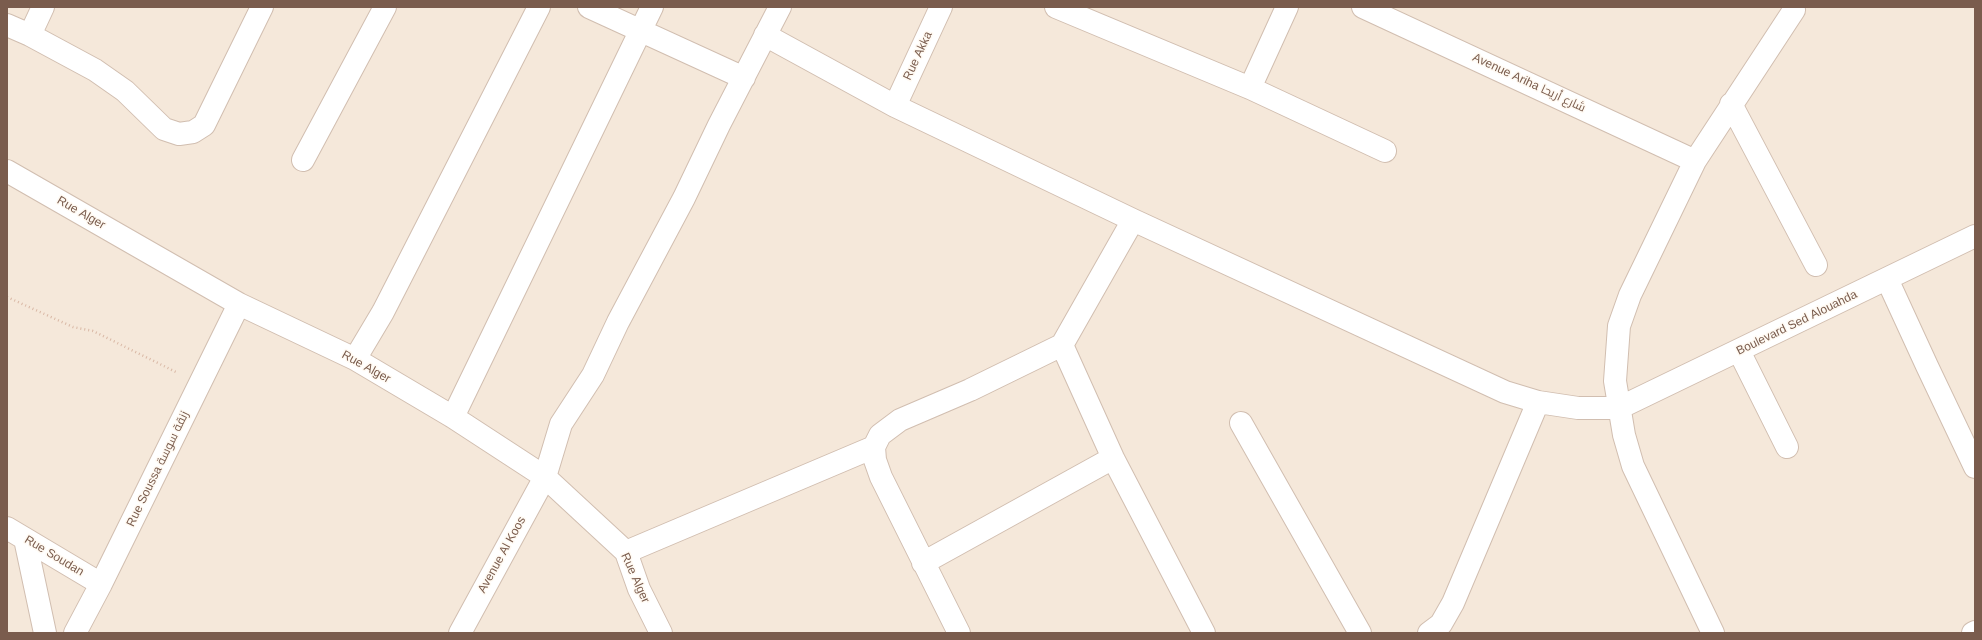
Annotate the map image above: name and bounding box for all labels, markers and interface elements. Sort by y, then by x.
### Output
street label: Rue Akka [900,29,936,83]
street label: Avenue Ariha شارع أريحا [1470,50,1588,116]
street label: Rue Alger [54,193,108,233]
street label: Boulevard Sed Alouahda [1734,287,1860,359]
street label: Rue Alger [339,348,393,386]
street label: Rue Soussa زنقة سوسة [124,409,192,529]
street label: Avenue Al Koos [475,514,529,596]
street label: Rue Soudan [22,533,86,579]
street label: Rue Alger [618,551,652,605]

